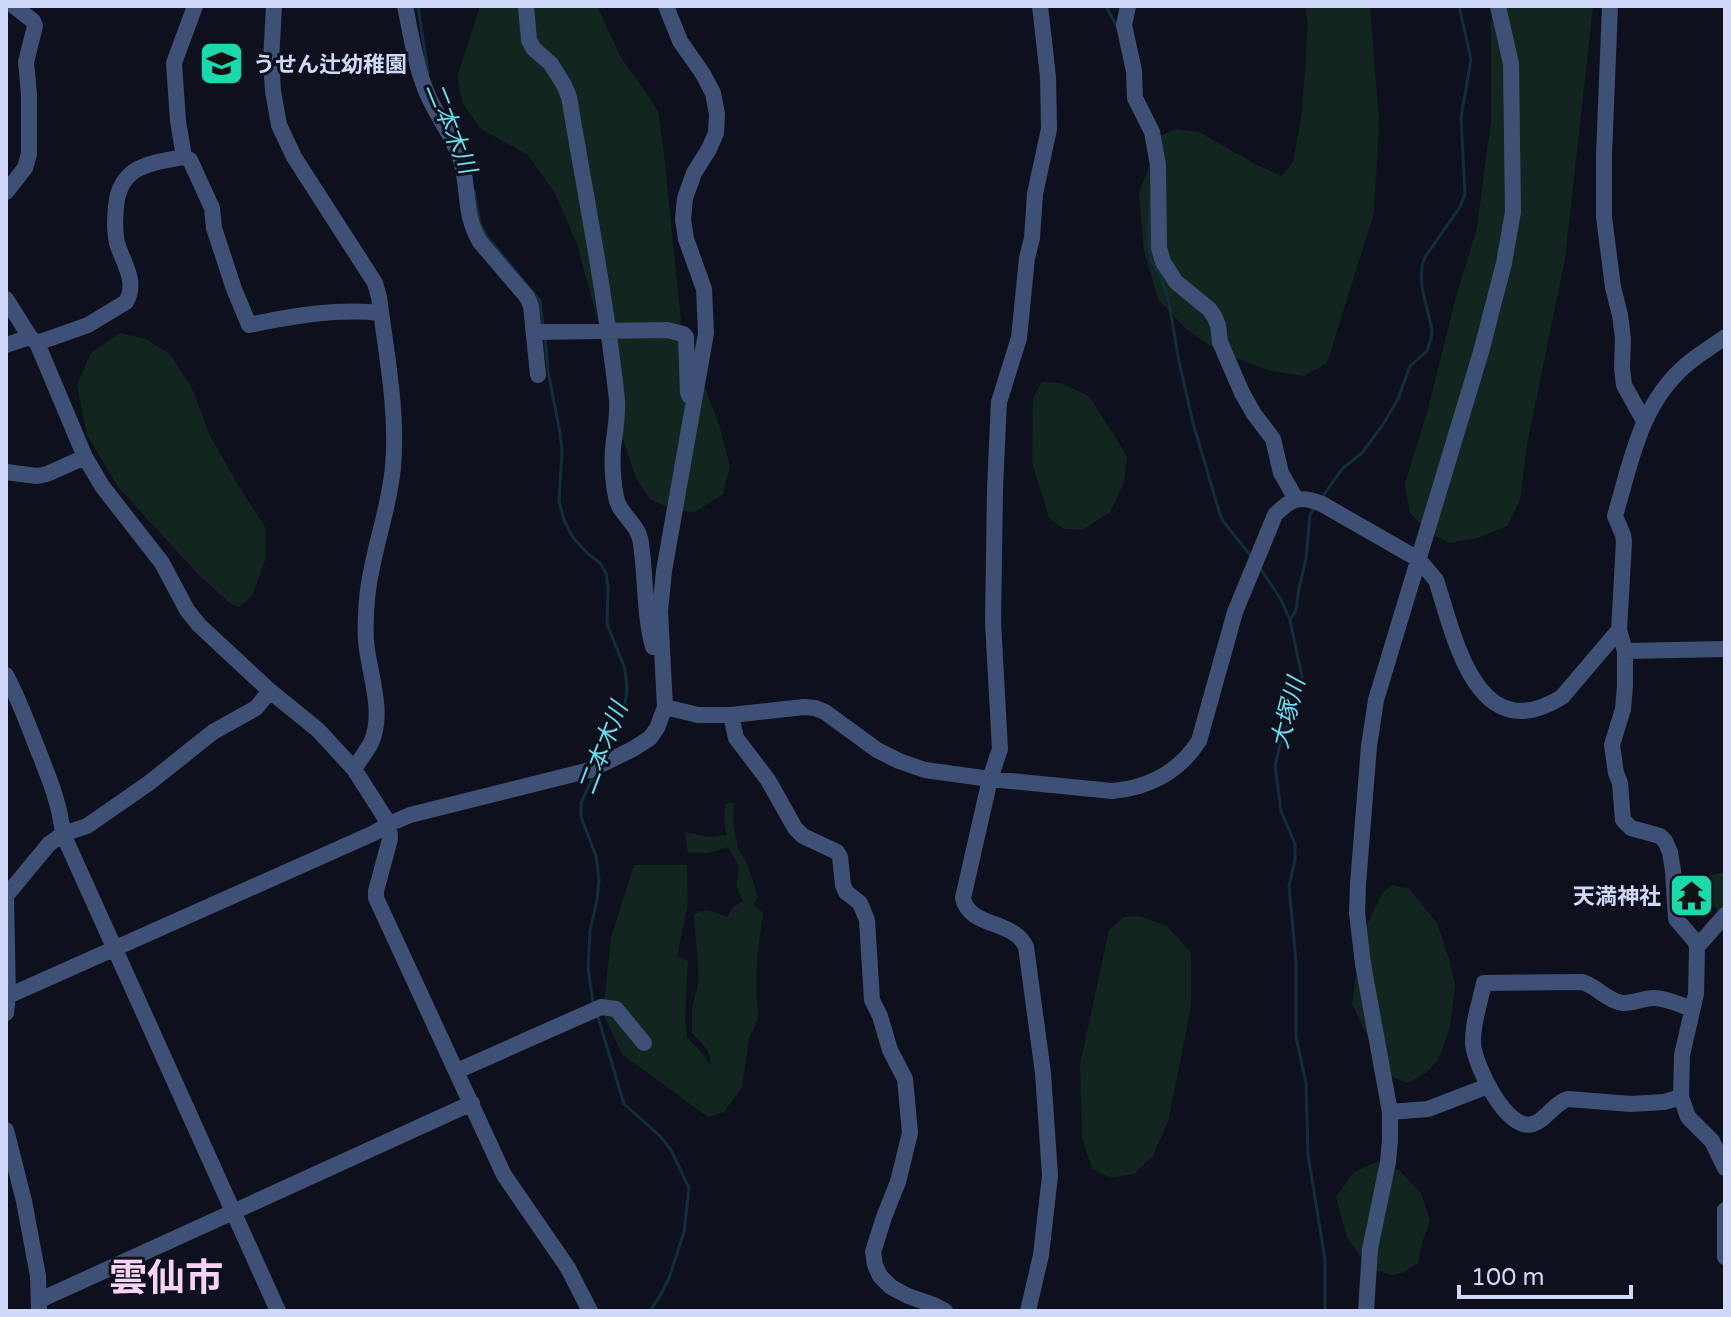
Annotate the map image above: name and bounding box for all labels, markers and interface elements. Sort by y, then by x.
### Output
school or university icon: うせん辻幼稚園 [198,40,246,88]
place label: うせん辻幼稚園 [253,52,407,78]
water label: 二本木川 [419,78,483,181]
water label: 大塚川 [1266,672,1312,752]
water label: 二本木川 [573,695,635,798]
temple icon: 天満神社 [1668,872,1716,920]
place label: 天満神社 [1573,884,1661,910]
scale bar [1459,1249,1631,1299]
district label: 雲仙市 [109,1256,223,1302]
text: 100 m [1471,1263,1545,1292]

